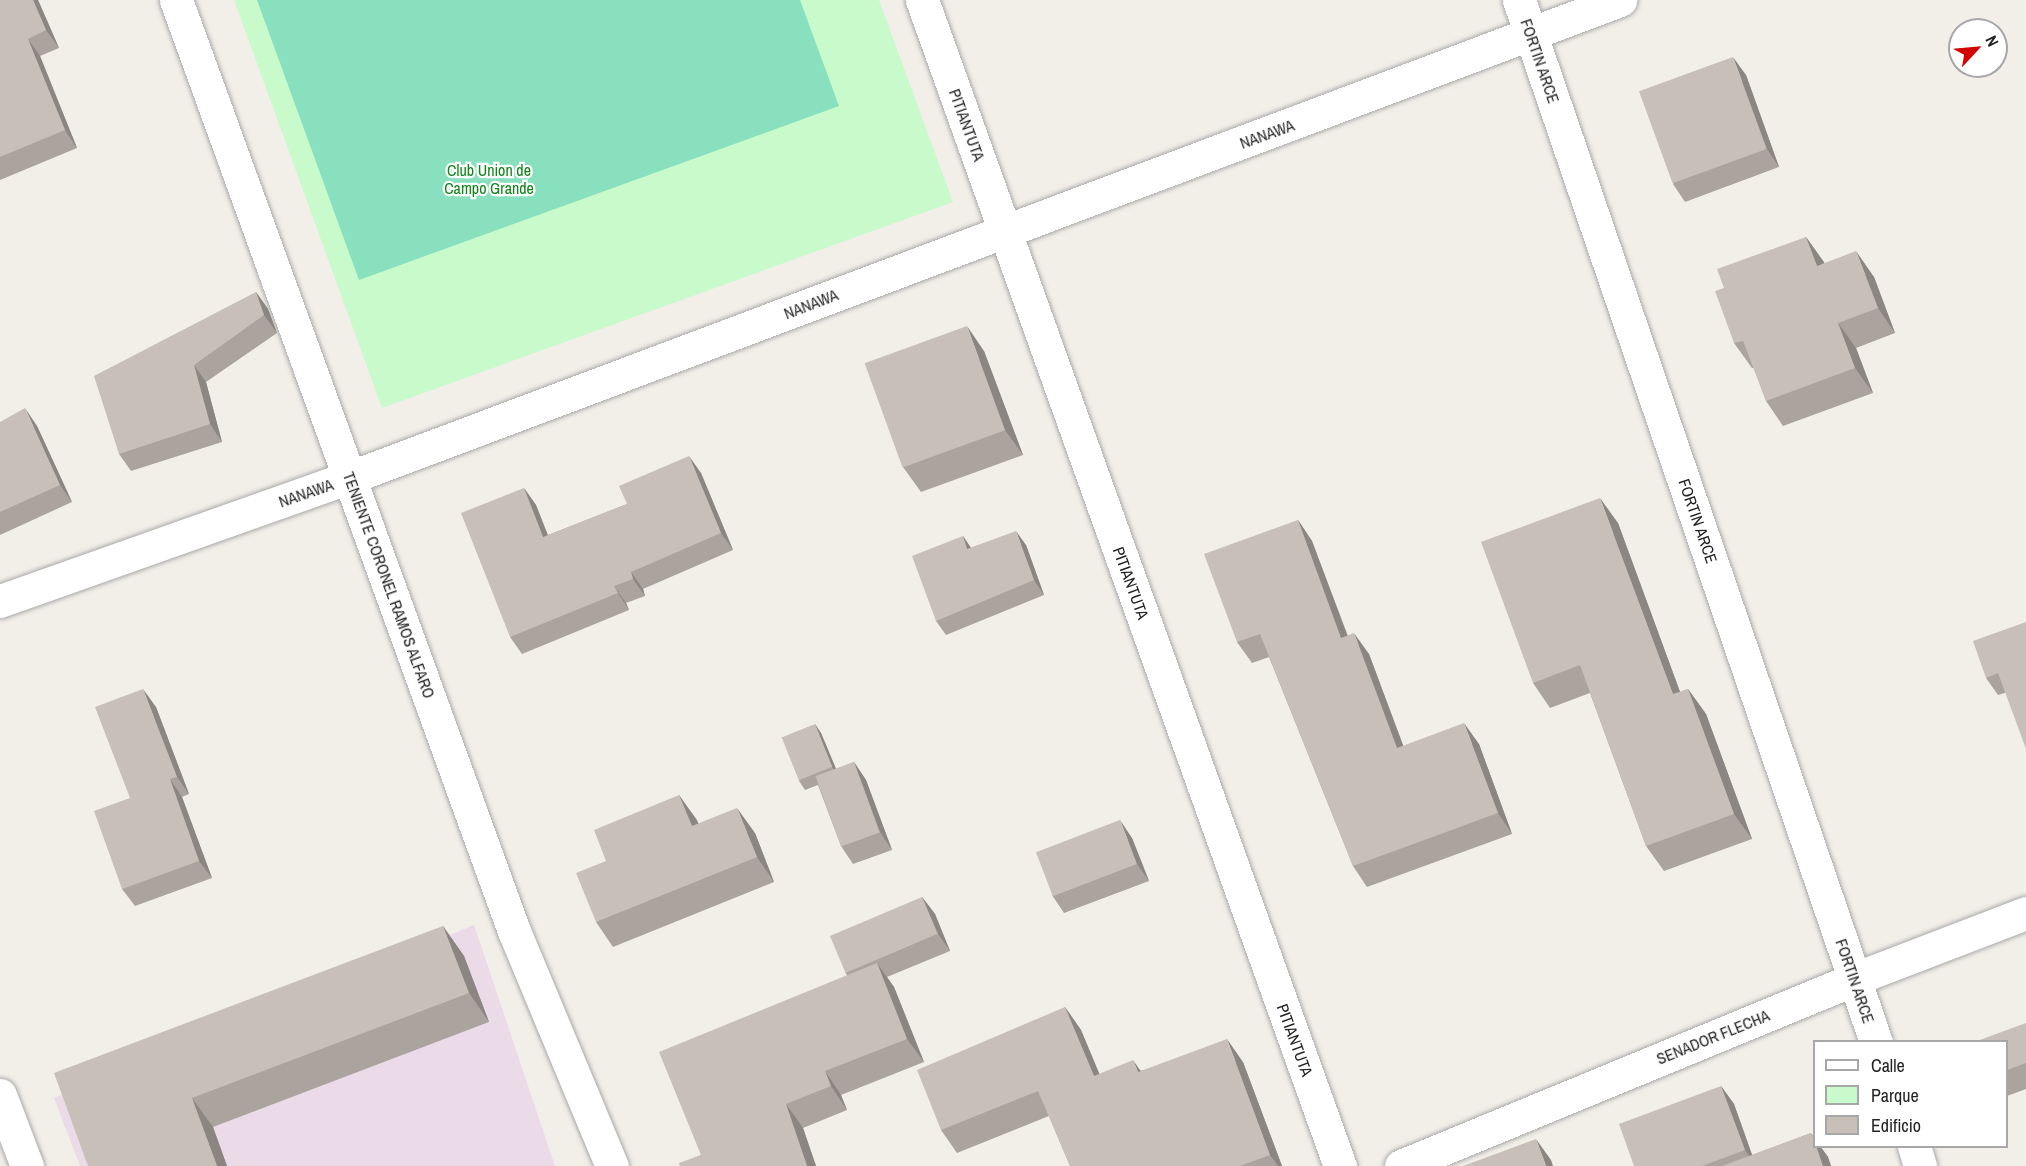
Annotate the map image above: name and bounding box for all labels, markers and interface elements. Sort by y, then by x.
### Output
street label: FORTIN ARCE [1516,16,1564,106]
north arrow [1948,18,2008,78]
text: N [1980,32,2004,50]
street label: PITIANTUTA [945,86,989,164]
street label: NANAWA [1237,115,1297,153]
park label: Club Union de Campo Grande [444,160,534,198]
street label: NANAWA [781,285,841,323]
street label: TENIENTE CORONEL RAMOS ALFARO [339,469,439,701]
street label: NANAWA [276,475,336,511]
street label: FORTIN ARCE [1674,476,1722,566]
street label: PITIANTUTA [1109,544,1153,622]
street label: FORTIN ARCE [1831,936,1879,1026]
street label: PITIANTUTA [1273,1001,1317,1079]
street label: SENADOR FLECHA [1654,1006,1772,1068]
legend [1813,1040,2008,1148]
text: Calle [1871,1053,1905,1078]
text: Parque [1871,1083,1919,1108]
text: Edificio [1871,1113,1921,1138]

